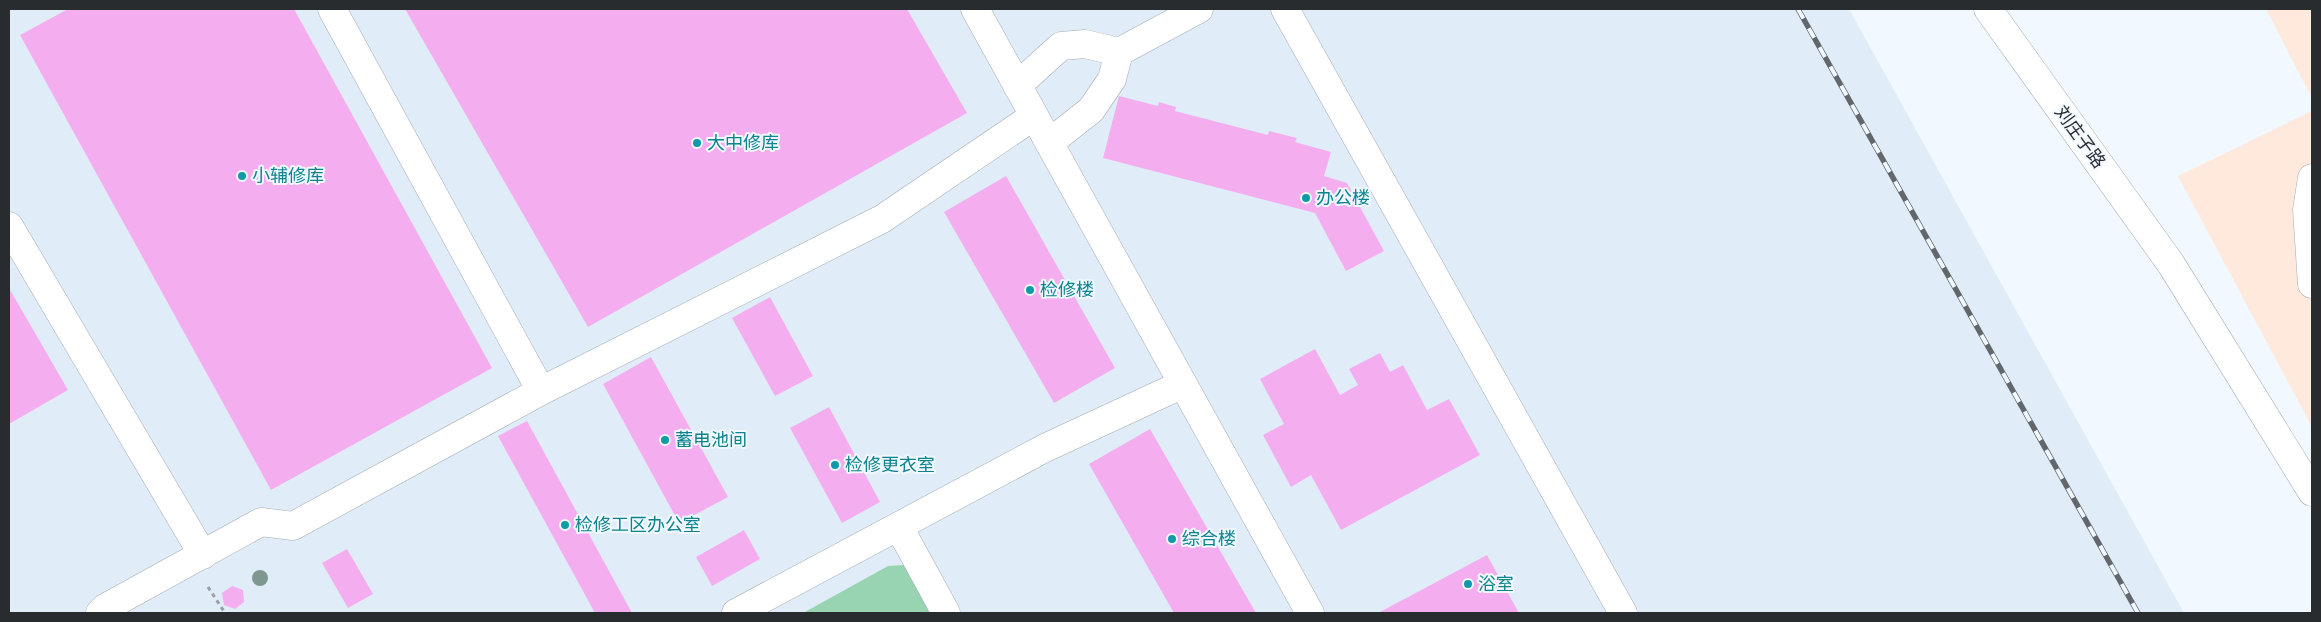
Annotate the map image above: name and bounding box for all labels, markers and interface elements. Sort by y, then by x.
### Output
street label: 刘庄子路 [2052,101,2110,171]
place label: 大中修库 [707,132,779,152]
marker: 大中修库 [691,137,703,149]
place label: 小辅修库 [252,165,324,185]
marker: 小辅修库 [236,170,248,182]
place label: 办公楼 [1316,187,1370,207]
marker: 办公楼 [1300,192,1312,204]
place label: 检修楼 [1040,279,1094,299]
marker: 检修楼 [1024,284,1036,296]
place label: 蓄电池间 [675,429,747,449]
marker: 蓄电池间 [659,434,671,446]
place label: 检修更衣室 [845,454,935,474]
marker: 检修更衣室 [829,459,841,471]
place label: 检修工区办公室 [575,514,701,534]
marker: 检修工区办公室 [559,519,571,531]
place label: 综合楼 [1182,528,1236,548]
marker: 综合楼 [1166,533,1178,545]
place label: 浴室 [1478,573,1514,593]
marker: 浴室 [1462,578,1474,590]

